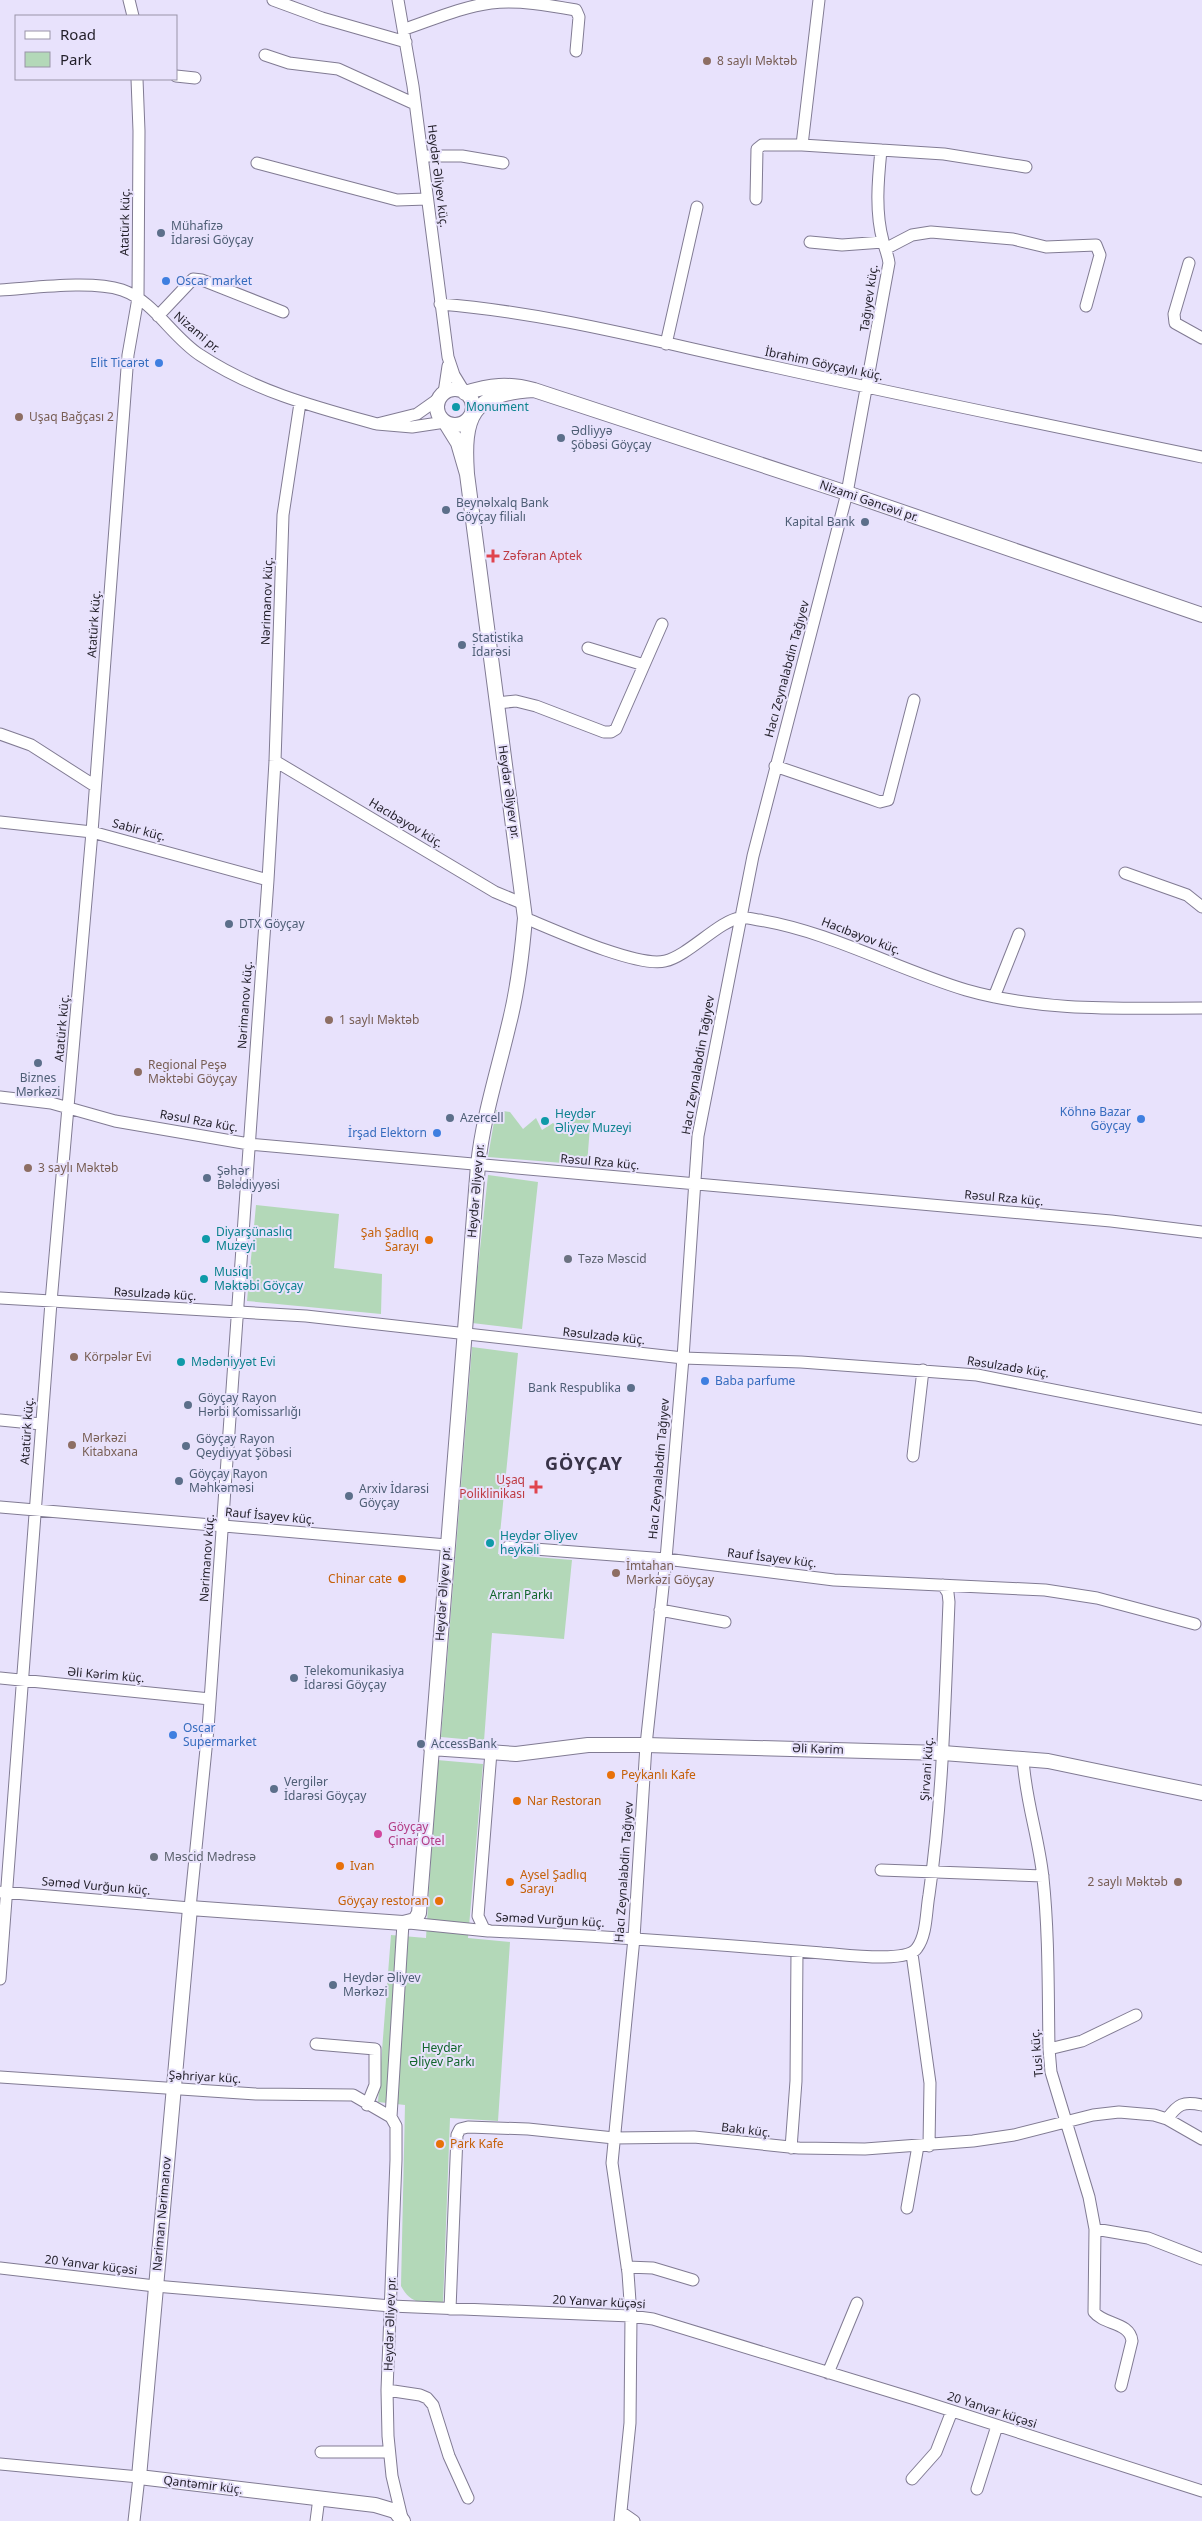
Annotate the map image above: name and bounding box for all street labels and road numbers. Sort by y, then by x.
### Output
street label: Heydər Əliyev küç. [424,124,453,228]
street label: Atatürk küç. [115,188,134,256]
street label: Tağıyev küç. [855,263,882,333]
street label: Nizami pr. [171,307,224,356]
street label: İbrahim Göyçaylı küç. [763,343,885,384]
street label: Nizami Gəncəvi pr. [818,476,921,525]
street label: Nərimanov küç. [256,557,277,645]
street label: Atatürk küç. [83,590,104,658]
street label: Hacı Zeynalabdin Tağıyev [760,598,813,739]
street label: Heydər Əliyev pr. [495,744,524,840]
street label: Hacıbəyov küç. [366,794,447,851]
street label: Sabir küç. [111,814,168,845]
street label: Hacıbəyov küç. [819,913,903,958]
street label: Nərimanov küç. [233,960,256,1050]
street label: Atatürk küç. [50,993,73,1062]
street label: Hacı Zeynalabdin Tağıyev [677,993,718,1136]
street label: Rəsul Rza küç. [159,1105,240,1136]
street label: Heydər Əliyev pr. [463,1143,488,1239]
street label: Rəsul Rza küç. [560,1150,640,1173]
street label: Rəsul Rza küç. [964,1186,1044,1209]
street label: Rəsulzadə küç. [113,1283,197,1304]
street label: Rəsulzadə küç. [562,1323,646,1348]
street label: Rəsulzadə küç. [966,1352,1050,1381]
street label: Atatürk küç. [16,1397,37,1465]
street label: Hacı Zeynalabdin Tağıyev [644,1397,673,1540]
street label: Rauf İsayev küç. [224,1503,316,1528]
street label: Nərimanov küç. [195,1513,218,1603]
street label: Rauf İsayev küç. [726,1544,818,1571]
street label: Heydər Əliyev pr. [431,1546,454,1642]
street label: Əli Kərim küç. [67,1663,145,1686]
street label: Şirvani küç. [916,1736,937,1801]
street label: Əli Kərim [792,1739,844,1758]
street label: Hacı Zeynalabdin Tağıyev [610,1800,637,1943]
street label: Səməd Vurğun küç. [41,1872,151,1899]
street label: Səməd Vurğun küç. [495,1908,605,1931]
street label: Tusi küç. [1026,2028,1047,2078]
street label: Şəhriyar küç. [168,2066,242,2087]
street label: Bakı küç. [720,2118,772,2141]
street label: Nəriman Nərimanov [148,2155,175,2272]
street label: 20 Yanvar küçəsi [44,2250,138,2279]
street label: Heydər Əliyev pr. [379,2277,400,2371]
street label: 20 Yanvar küçəsi [552,2291,646,2312]
street label: 20 Yanvar küçəsi [945,2387,1039,2432]
street label: Qantəmir küç. [162,2471,244,2498]

